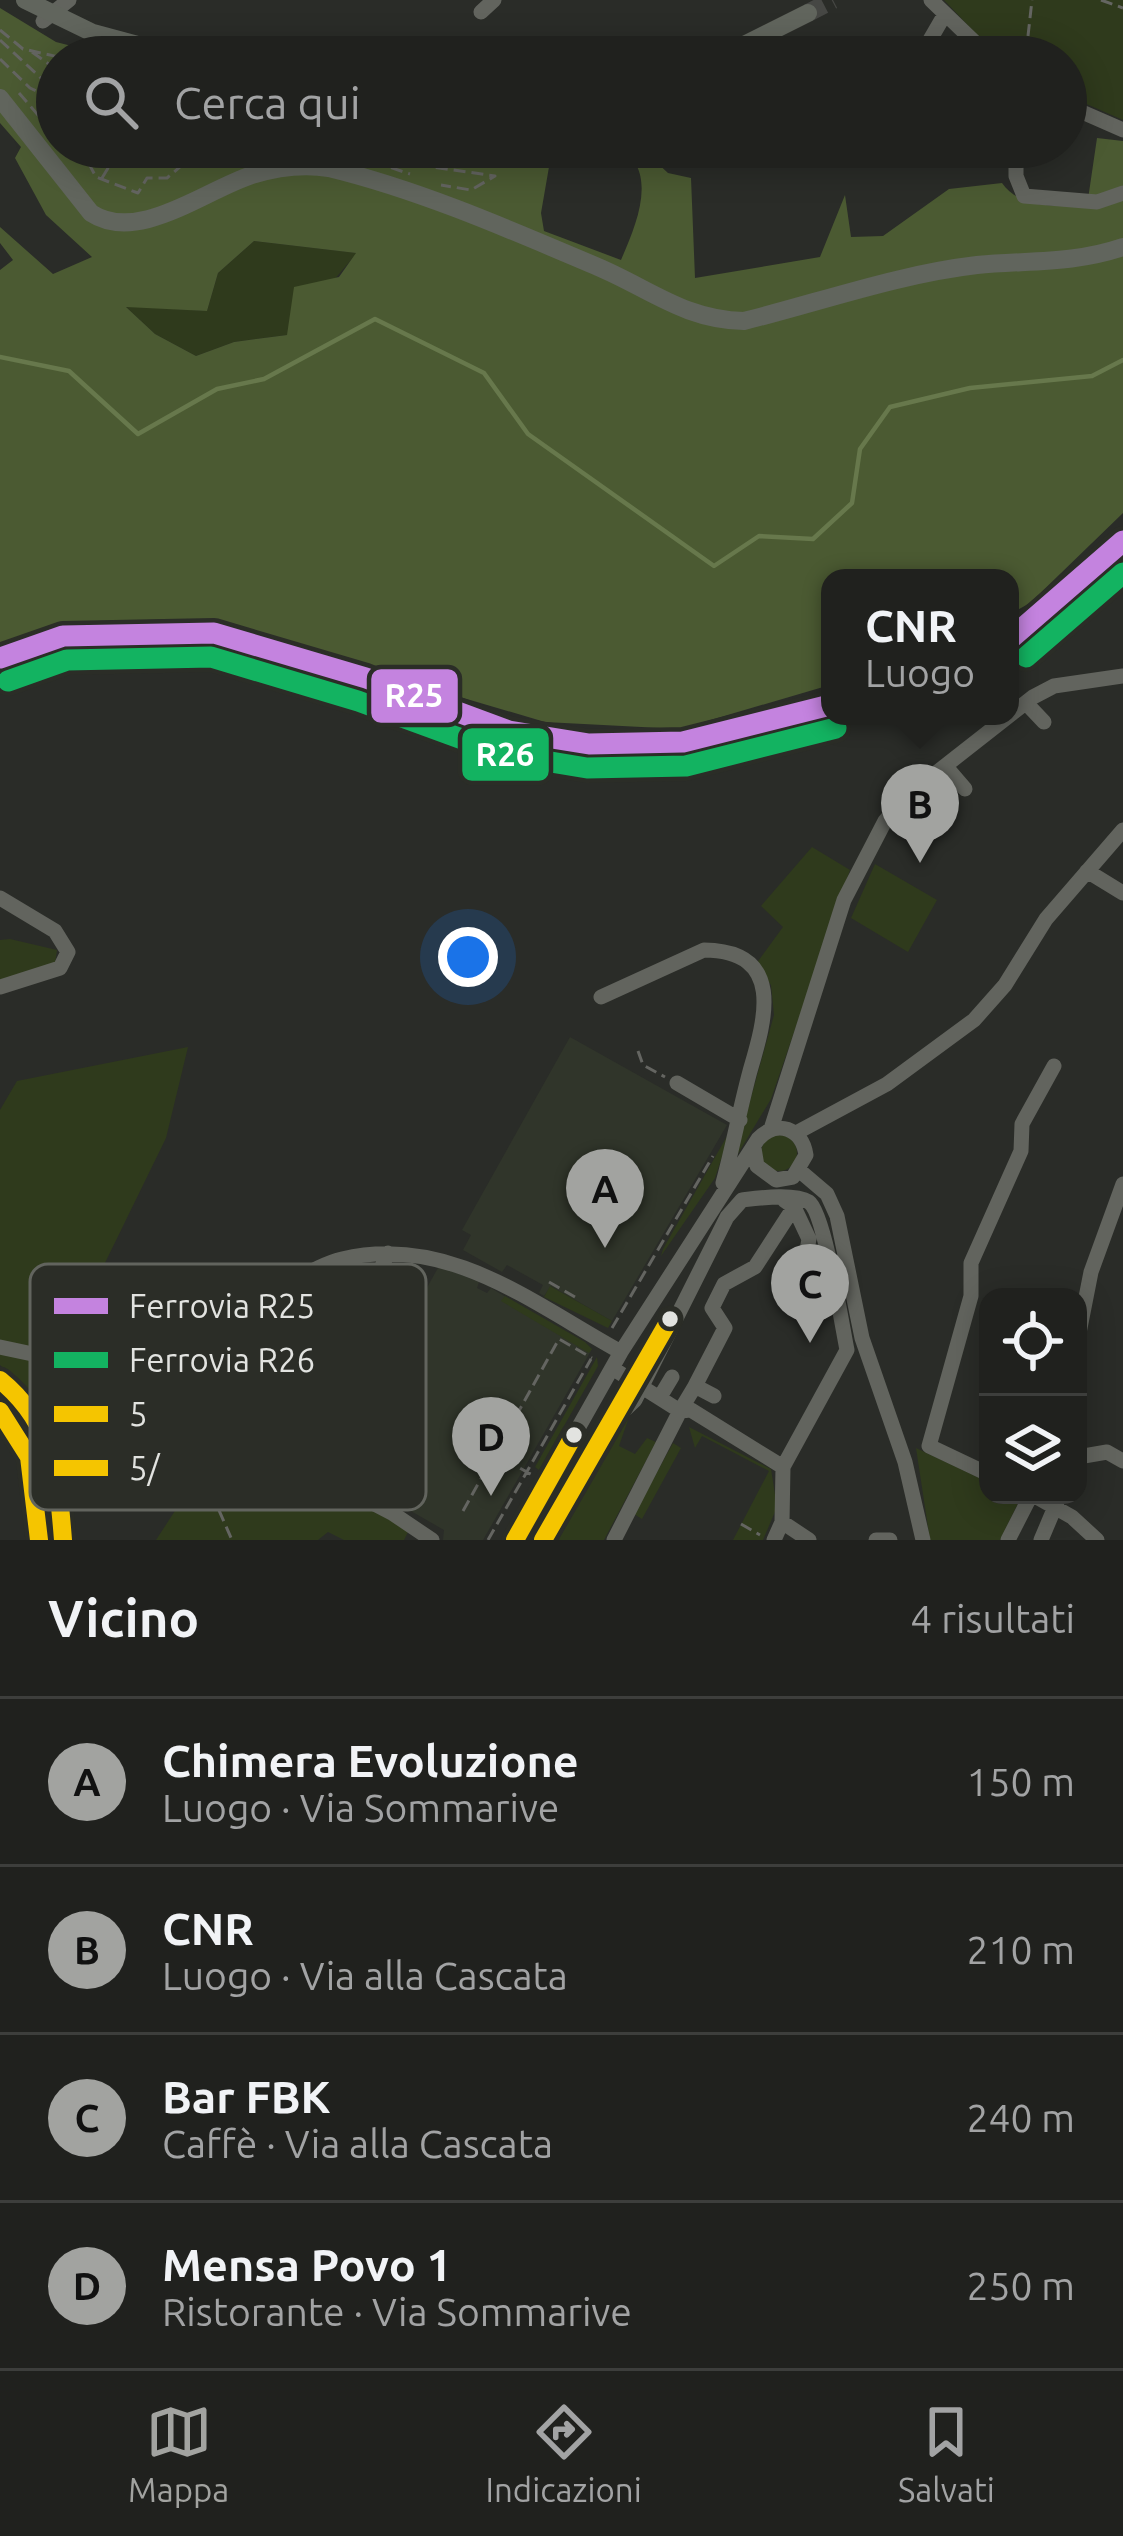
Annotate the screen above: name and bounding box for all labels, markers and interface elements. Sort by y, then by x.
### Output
search box [36,36,1087,168]
icon: search [78,69,144,135]
text: Cerca qui [174,77,361,128]
popup [821,569,1019,725]
text: CNR [865,600,957,651]
text: Luogo [865,651,975,694]
line badge: R25 [369,667,460,725]
text: R25 [385,676,443,713]
line badge: R26 [460,726,551,783]
text: R26 [476,735,534,772]
pin: B [881,764,959,863]
your location [438,927,498,987]
pin: A [566,1149,644,1248]
pin: C [771,1244,849,1343]
legend [30,1264,426,1510]
text: Ferrovia R25 [129,1287,315,1324]
map controls [979,1288,1087,1504]
button: locate [979,1288,1087,1396]
unlabelled marker [659,1308,681,1330]
text: Ferrovia R26 [129,1341,315,1378]
text: 5 [129,1395,148,1432]
button: layers [979,1396,1087,1504]
pin: D [452,1397,530,1496]
unlabelled marker [563,1424,585,1446]
text: 5/ [129,1449,161,1486]
text: Vicino [48,1589,199,1647]
text: 4 risultati [910,1597,1075,1640]
text: Chimera Evoluzione [162,1735,579,1786]
text: A [73,1760,101,1803]
text: 150 m [966,1760,1075,1803]
text: Luogo · Via Sommarive [162,1786,559,1829]
text: CNR [162,1903,254,1954]
text: B [74,1928,100,1971]
text: 210 m [966,1928,1075,1971]
text: Luogo · Via alla Cascata [162,1954,568,1997]
text: Bar FBK [162,2071,330,2122]
text: C [75,2096,99,2139]
text: 240 m [966,2096,1075,2139]
text: Caffè · Via alla Cascata [162,2122,553,2165]
text: Mensa Povo 1 [162,2239,452,2290]
text: D [73,2264,101,2307]
text: 250 m [966,2264,1075,2307]
text: Ristorante · Via Sommarive [162,2290,632,2333]
tab: Mappa [128,2399,229,2508]
tab: Indicazioni [486,2399,642,2508]
tab: Salvati [898,2399,995,2508]

